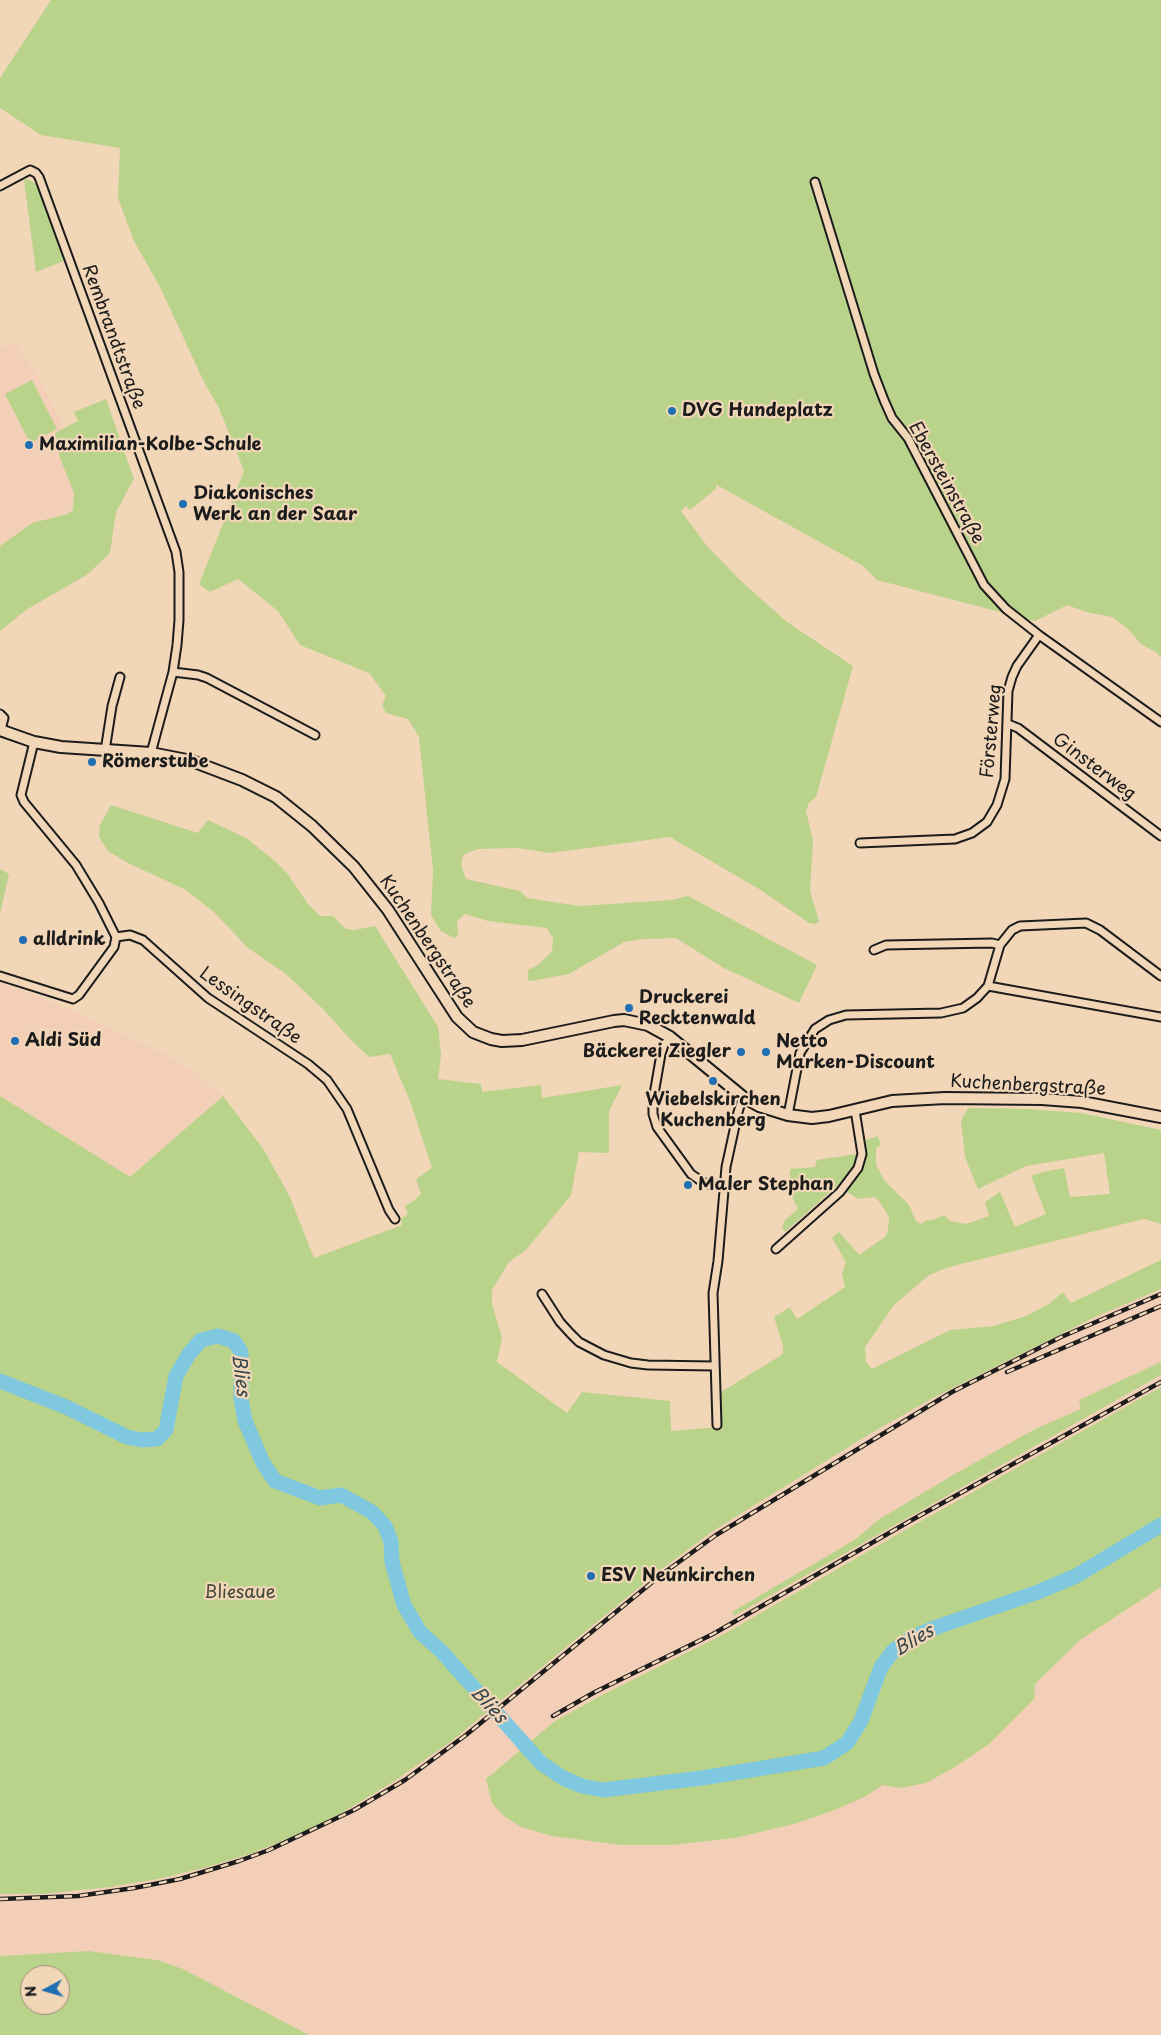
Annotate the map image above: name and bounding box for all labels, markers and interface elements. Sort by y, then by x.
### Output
street label: Rembrandtstraße [77,262,149,412]
place label: DVG Hundeplatz [682,400,833,422]
marker: DVG Hundeplatz [666,405,678,417]
street label: Ebersteinstraße [903,418,989,548]
place label: Maximilian-Kolbe-Schule [39,434,261,456]
marker: Maximilian-Kolbe-Schule [23,439,35,451]
place label: Diakonisches Werk an der Saar [193,483,357,526]
marker: Diakonisches Werk an der Saar [177,498,189,510]
street label: Försterweg [977,683,1007,779]
street label: Ginsterweg [1048,729,1140,805]
place label: Römerstube [102,751,208,773]
marker: Römerstube [86,756,98,768]
street label: Kuchenbergstraße [375,871,479,1013]
place label: alldrink [33,929,105,951]
marker: alldrink [17,934,29,946]
street label: Lessingstraße [195,963,305,1049]
place label: Druckerei Recktenwald [639,987,756,1030]
marker: Druckerei Recktenwald [623,1002,635,1014]
place label: Aldi Süd [25,1030,101,1052]
place label: Netto Marken-Discount [776,1031,935,1074]
marker: Aldi Süd [9,1035,21,1047]
place label: Bäckerei Ziegler [583,1041,731,1063]
marker: Bäckerei Ziegler [735,1046,747,1058]
marker: Netto Marken-Discount [760,1046,772,1058]
street label: Kuchenbergstraße [950,1071,1106,1101]
marker: Wiebelskirchen Kuchenberg [707,1075,719,1087]
place label: Wiebelskirchen Kuchenberg [645,1089,781,1132]
place label: Maler Stephan [698,1174,834,1196]
marker: Maler Stephan [682,1179,694,1191]
water label: Blies [226,1352,254,1398]
place label: ESV Neunkirchen [601,1565,755,1587]
marker: ESV Neunkirchen [585,1570,597,1582]
park label: Bliesaue [204,1582,276,1604]
water label: Blies [890,1620,938,1662]
water label: Blies [465,1682,511,1728]
north arrow [20,1965,70,2015]
text: N [20,1985,42,1998]

